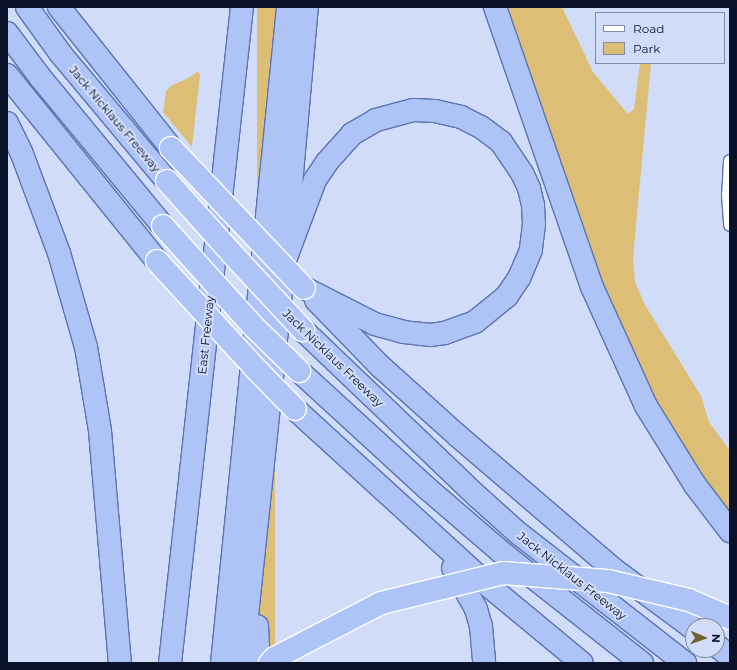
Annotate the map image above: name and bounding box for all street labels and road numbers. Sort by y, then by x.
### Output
street label: Jack Nicklaus Freeway [66,63,164,175]
street label: East Freeway [195,295,217,375]
street label: Jack Nicklaus Freeway [280,306,386,410]
street label: Jack Nicklaus Freeway [515,529,629,623]

